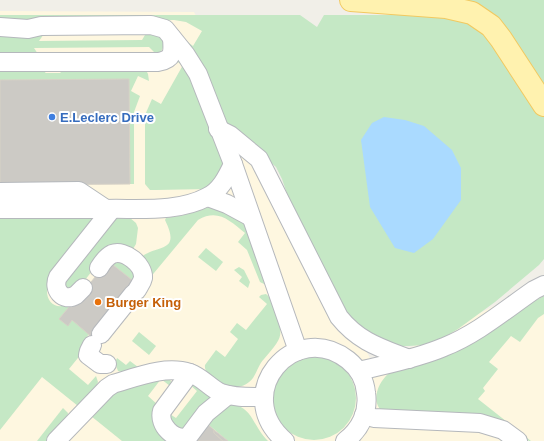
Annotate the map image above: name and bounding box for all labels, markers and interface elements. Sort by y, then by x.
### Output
place label: E.Leclerc Drive [60,110,154,125]
marker: E.Leclerc Drive [47,112,57,122]
place label: Burger King [106,295,181,310]
marker: Burger King [93,297,103,307]

